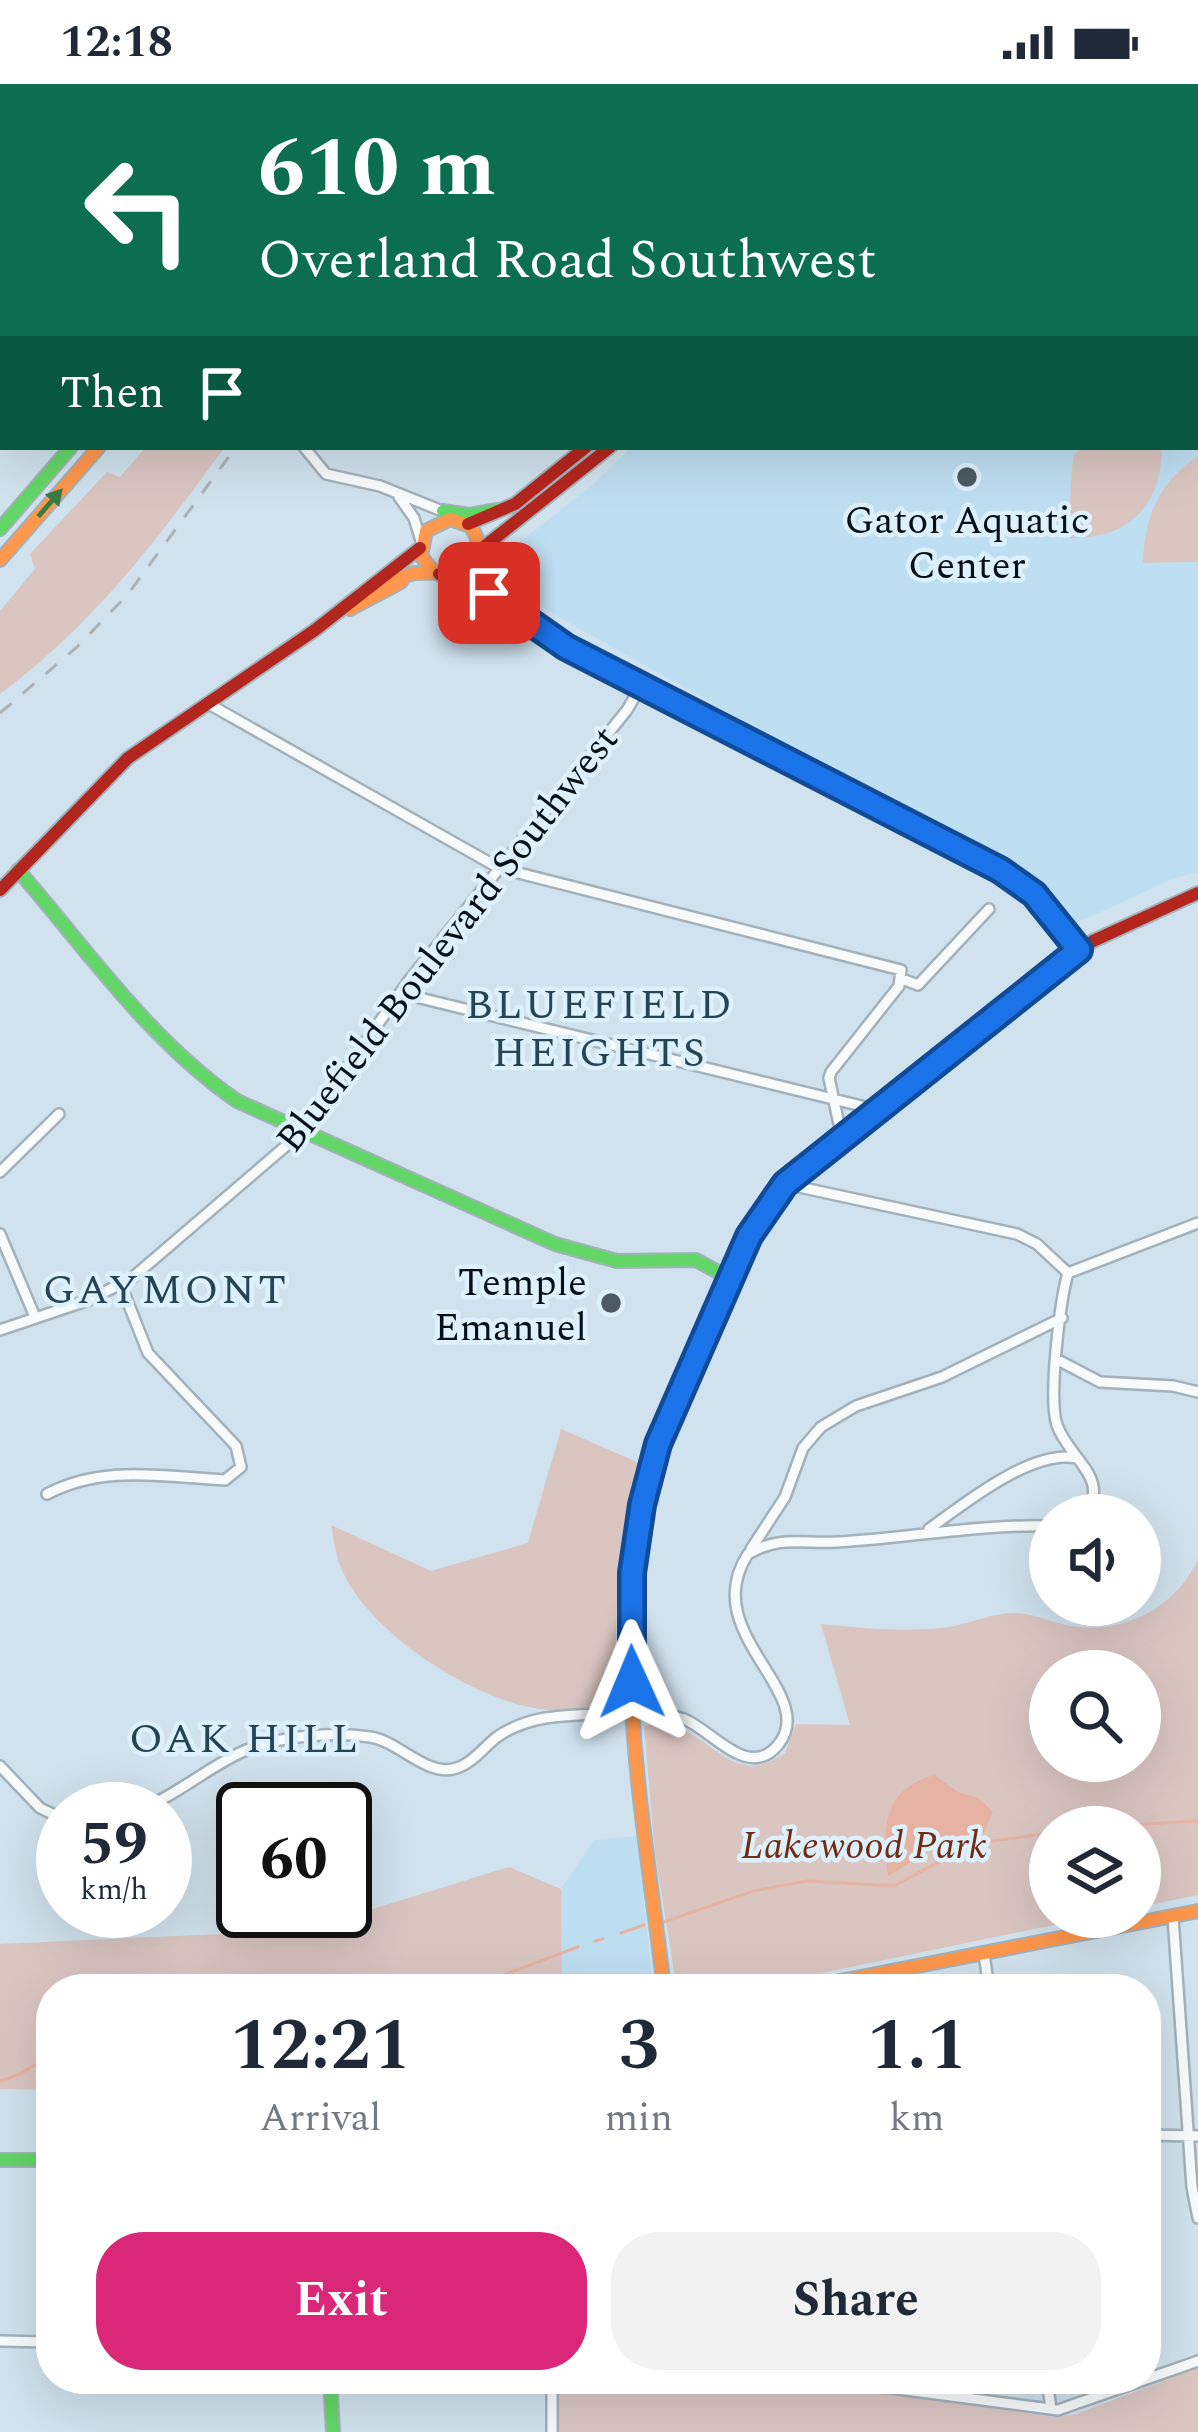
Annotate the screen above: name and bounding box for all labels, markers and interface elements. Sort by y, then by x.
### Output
text: 12:18 [60,8,173,77]
text: 610 m [258,105,496,233]
icon: left [60,132,216,288]
text: Overland Road Southwest [258,220,877,302]
text: Then [60,359,165,428]
icon: arrive [189,360,255,426]
marker: Gator Aquatic Center [954,464,980,490]
one-way arrow [36,489,62,519]
place label: Gator Aquatic Center [845,492,1090,596]
pin [438,542,540,644]
icon: arrive [456,560,522,626]
street label: Bluefield Boulevard Southwest [262,713,634,1166]
district label: BLUEFIELD HEIGHTS [465,974,735,1085]
place label: Temple Emanuel [434,1254,587,1358]
district label: GAYMONT [43,1259,289,1322]
marker: Temple Emanuel [598,1290,624,1316]
map controls [1029,1494,1161,1938]
button: sound [1029,1494,1161,1626]
position arrow [569,1619,695,1745]
button: search [1029,1650,1161,1782]
district label: OAK HILL [129,1708,361,1771]
speed limit sign: 60 [216,1782,372,1938]
text: 59 [80,1799,148,1891]
button: layers [1029,1806,1161,1938]
park label: Lakewood Park [741,1817,987,1876]
text: km/h [80,1867,148,1913]
text: 12:21 [230,1992,411,2101]
text: 3 [619,1992,659,2101]
text: 1.1 [867,1992,967,2101]
text: Arrival [260,2089,381,2148]
text: min [605,2089,673,2148]
text: km [889,2089,945,2148]
button: Exit [96,2232,587,2370]
button: Share [611,2232,1101,2370]

